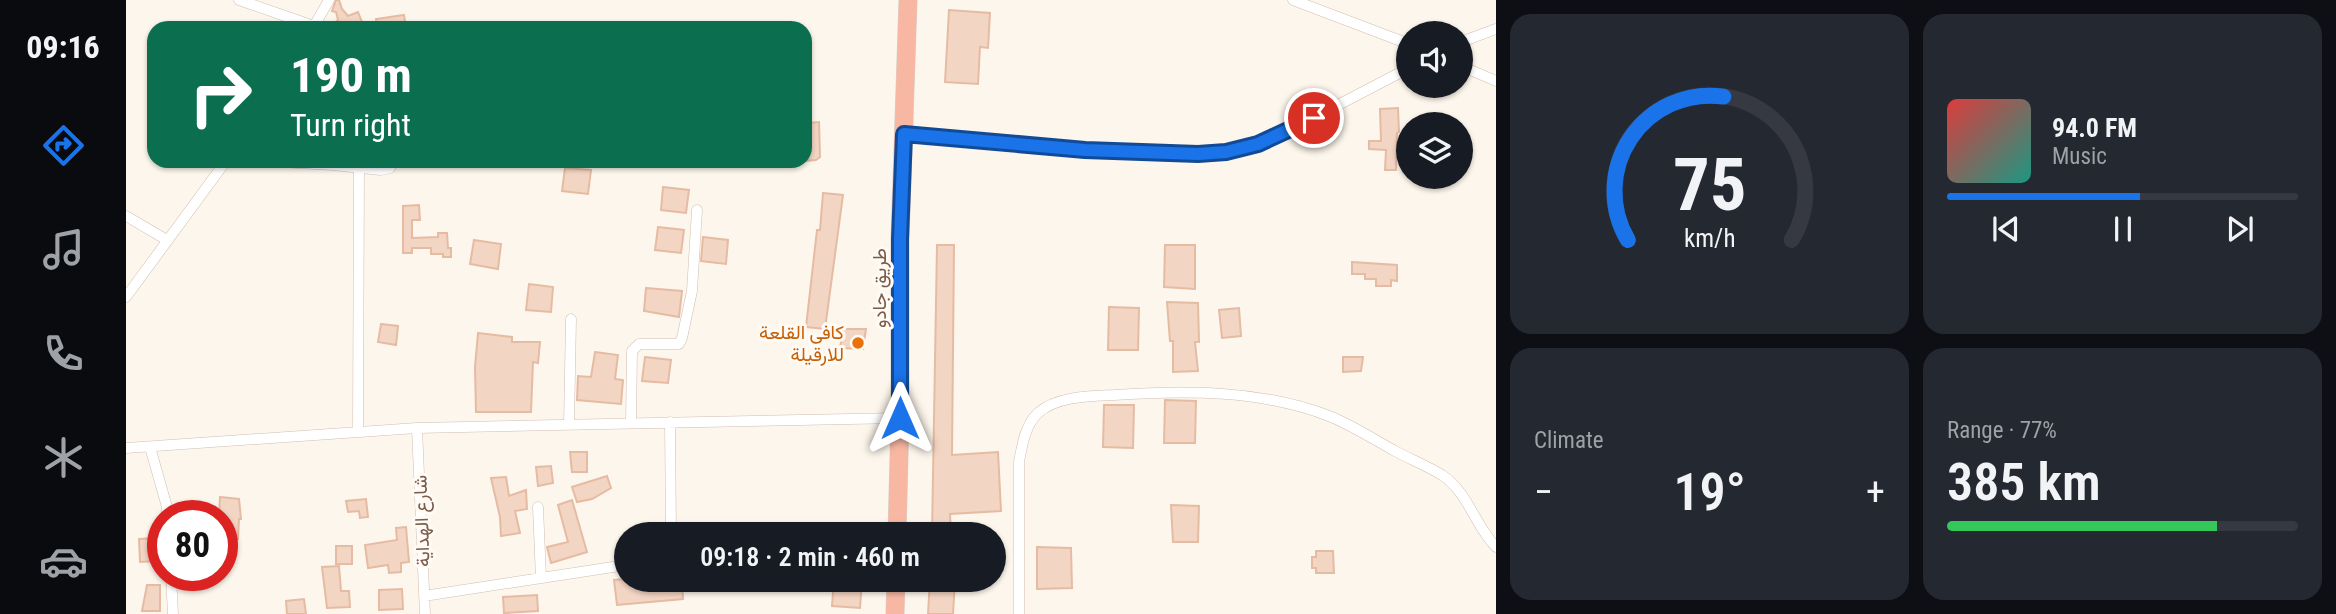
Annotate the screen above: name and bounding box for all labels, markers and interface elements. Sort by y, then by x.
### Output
map controls [1396,21,1473,189]
button: sound [1396,21,1473,98]
text: 09:16 [26,28,100,66]
text: 190 m [290,47,412,104]
icon: right [175,49,266,140]
pin [1284,88,1344,148]
icon: arrive [1295,99,1333,137]
text: Turn right [290,106,411,144]
button: layers [1396,112,1473,189]
text: 94.0 FM [2052,113,2137,143]
icon: directions [39,121,88,170]
text: 75 [1673,142,1746,228]
text: Music [2052,143,2107,170]
icon: previous [1987,210,2025,248]
icon: pause [2104,210,2142,248]
icon: next [2221,210,2259,248]
text: km/h [1684,224,1735,253]
icon: music [39,225,88,274]
street label: طريق جادو [868,248,891,328]
place label: كافي القلعة للارقيلة [759,321,844,366]
icon: phone [39,329,88,378]
marker: كافي القلعة للارقيلة [850,335,866,351]
position arrow [863,381,937,455]
text: Range · 77% [1947,417,2057,444]
text: Climate [1534,427,1604,454]
icon: climate [39,433,88,482]
text: 385 km [1947,452,2101,513]
text: 19° [1673,462,1746,523]
text: − [1534,470,1553,514]
text: + [1866,470,1885,514]
street label: شارع الهداية [408,474,436,567]
speed limit sign: 80 [147,500,238,591]
icon: car [39,537,88,586]
text: 09:18 · 2 min · 460 m [700,542,920,572]

